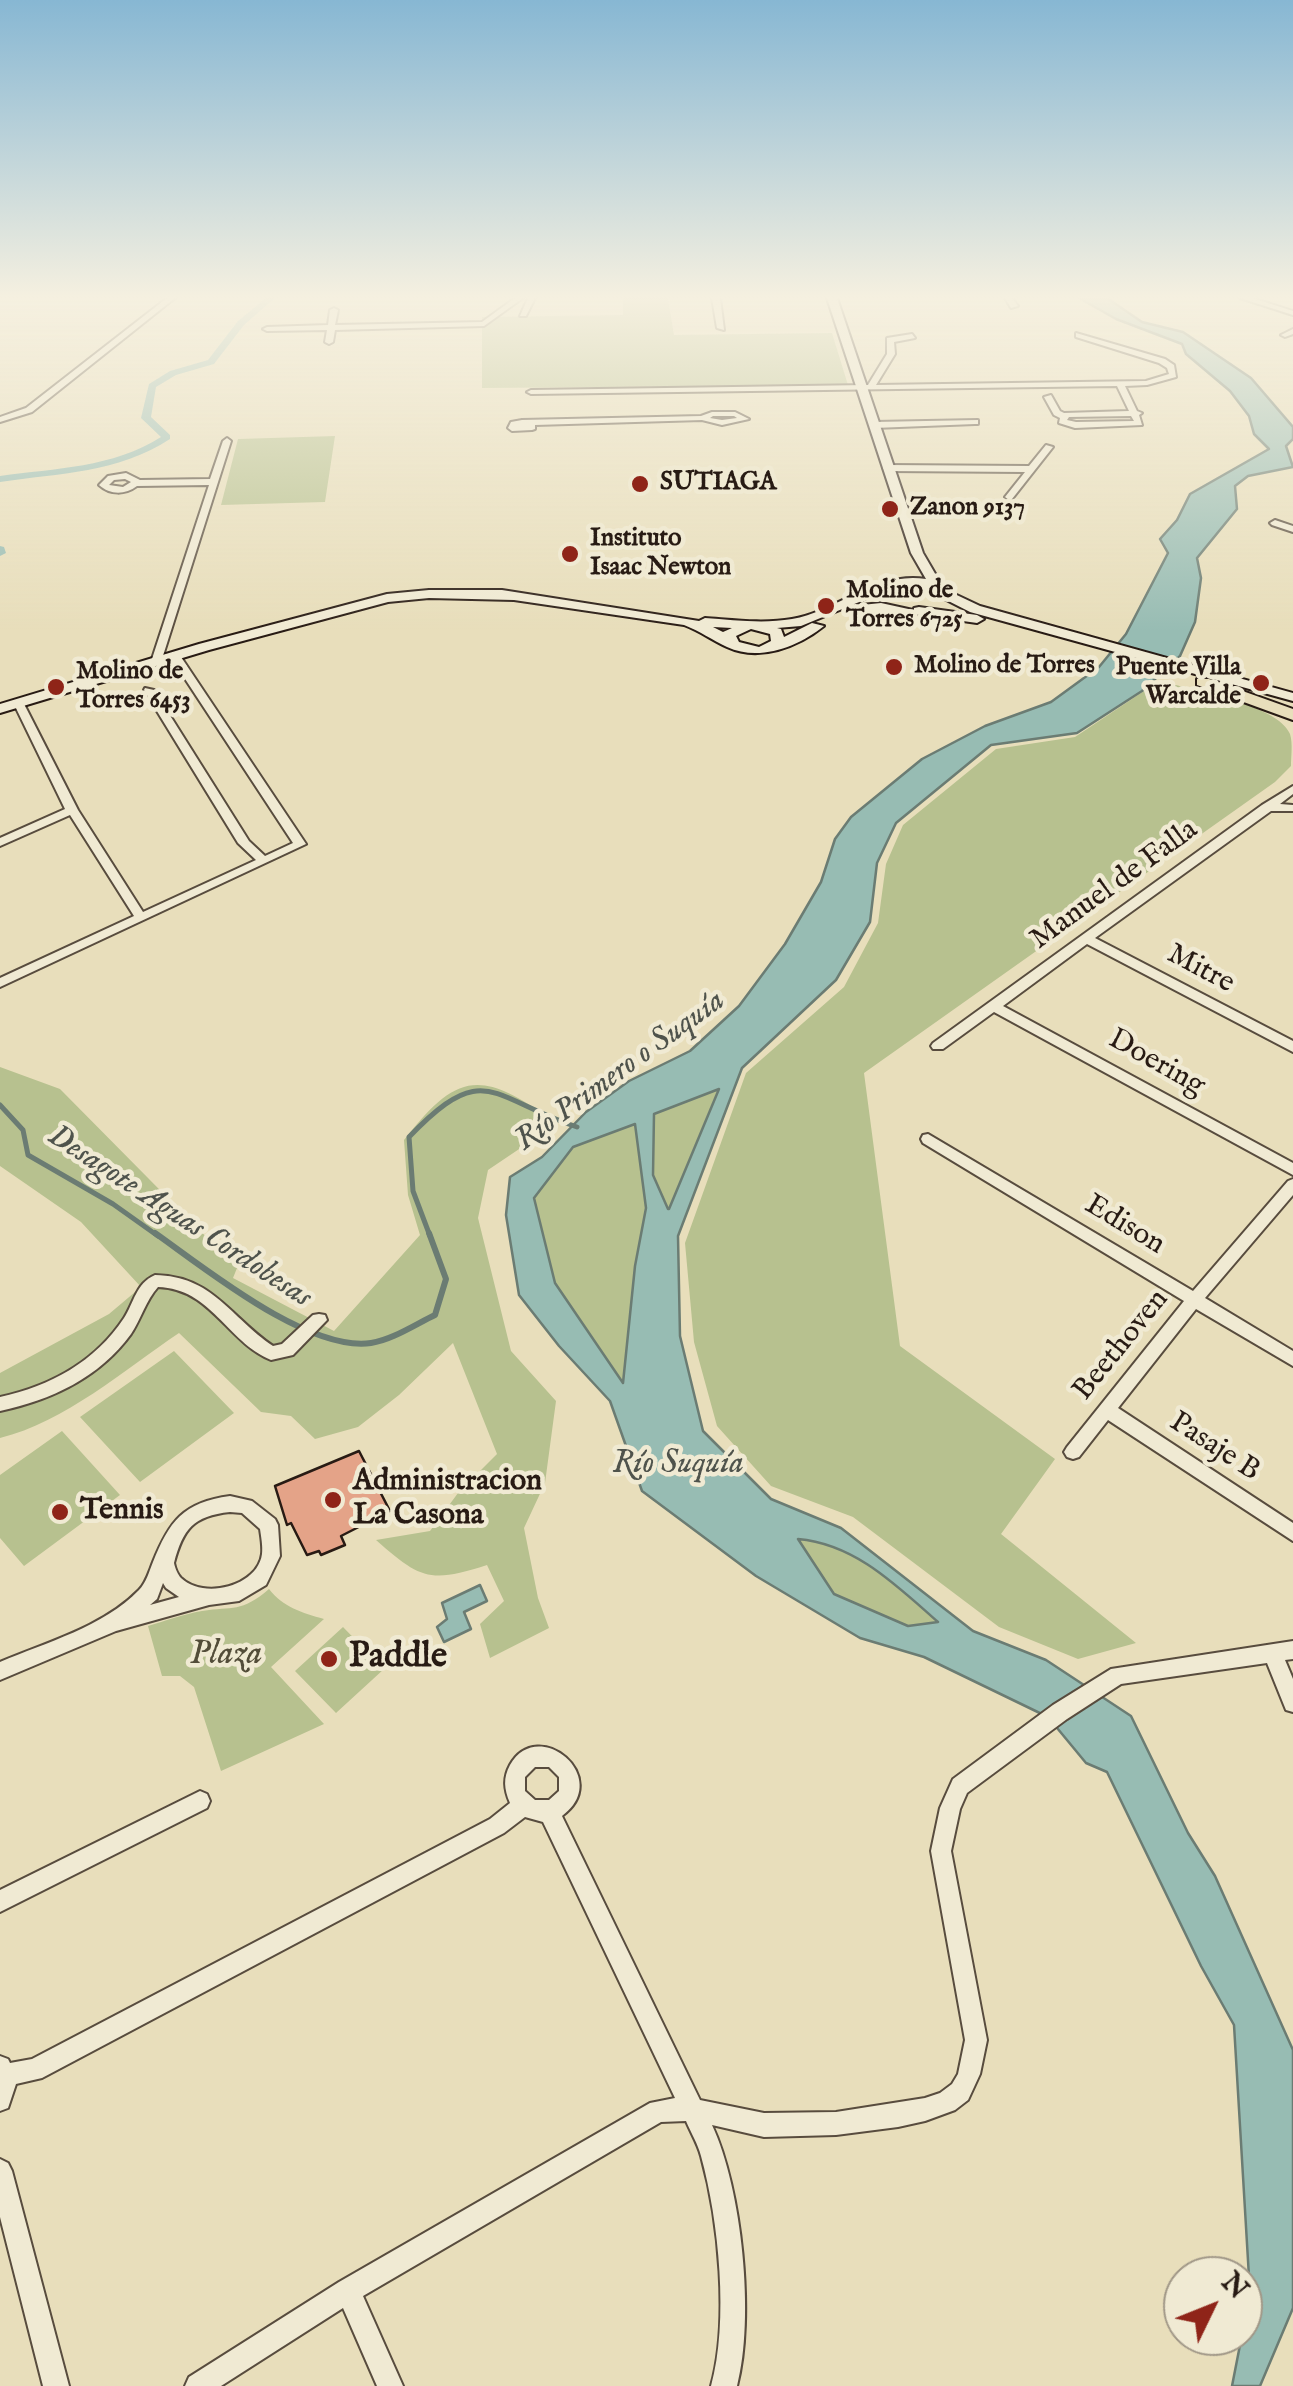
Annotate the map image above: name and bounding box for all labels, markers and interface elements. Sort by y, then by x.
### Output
place label: SUTIAGA [660,469,776,499]
marker: SUTIAGA [629,473,651,495]
place label: Zanon 9137 [910,494,1025,524]
marker: Zanon 9137 [879,498,901,520]
place label: Instituto Isaac Newton [590,525,731,584]
marker: Instituto Isaac Newton [559,543,581,565]
place label: Molino de Torres 6725 [846,577,962,636]
marker: Molino de Torres 6725 [815,595,837,617]
place label: Molino de Torres [914,652,1095,682]
place label: Puente Villa Warcalde [1116,654,1241,713]
marker: Molino de Torres [883,656,905,678]
place label: Molino de Torres 6453 [76,658,191,717]
marker: Puente Villa Warcalde [1250,672,1272,694]
marker: Molino de Torres 6453 [45,676,67,698]
street label: Manuel de Falla [1024,813,1206,959]
street label: Mitre [1160,937,1240,1003]
water label: Río Primero o Suquía [509,983,733,1161]
street label: Doering [1101,1023,1211,1105]
water label: Desagote Aguas Cordobesas [40,1118,318,1318]
street label: Edison [1077,1188,1171,1264]
street label: Beethoven [1066,1283,1178,1409]
street label: Pasaje B [1162,1405,1266,1491]
water label: Río Suquía [612,1446,744,1484]
place label: Administracion La Casona [353,1465,542,1536]
marker: Administracion La Casona [322,1489,344,1511]
place label: Tennis [80,1494,164,1530]
marker: Tennis [49,1501,71,1523]
park label: Plaza [190,1635,262,1677]
place label: Paddle [349,1638,447,1680]
marker: Paddle [318,1648,340,1670]
north arrow [1163,2256,1263,2356]
text: N [1213,2266,1255,2307]

